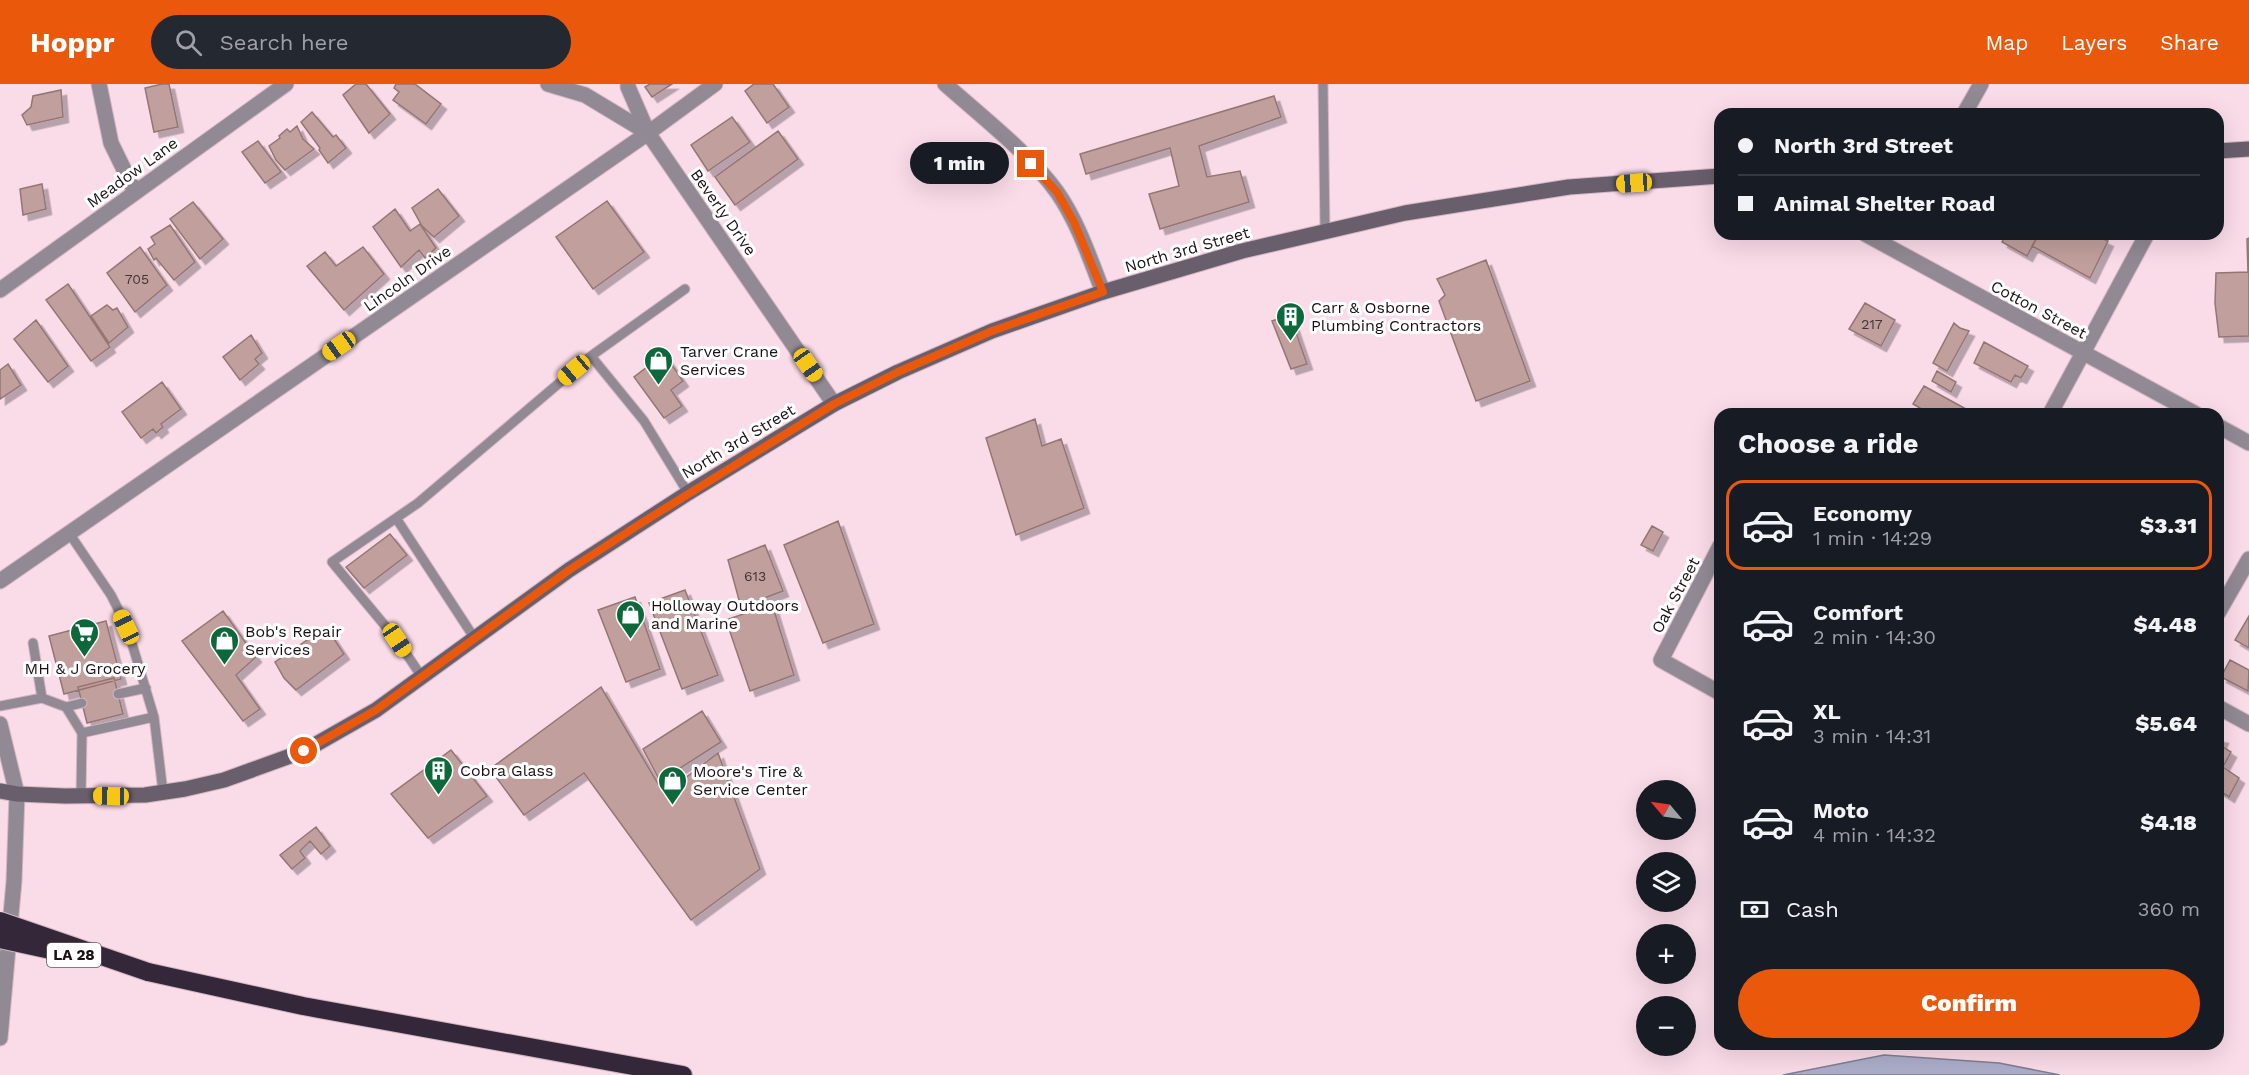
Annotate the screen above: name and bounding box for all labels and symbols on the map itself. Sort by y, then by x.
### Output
street label: Meadow Lane [83,133,181,212]
callout: 1 min [911,143,1010,185]
route end [1017,150,1044,177]
street label: Beverly Drive [687,165,760,259]
car [1615,173,1653,193]
street label: North 3rd Street [1123,223,1252,276]
street label: Lincoln Drive [360,241,455,316]
house number: 705 [125,271,149,287]
street label: Cotton Street [1988,276,2090,343]
place label: Carr & Osborne Plumbing Contractors [1311,298,1481,335]
building icon: Carr & Osborne Plumbing Contractors [1274,300,1306,342]
house number: 217 [1861,316,1883,332]
car [319,328,359,364]
place label: Tarver Crane Services [680,342,778,379]
shop icon: Tarver Crane Services [643,344,675,386]
car [790,345,826,385]
car [554,352,594,388]
street label: North 3rd Street [678,400,799,483]
street label: Oak Street [1647,554,1704,637]
house number: 613 [744,568,766,584]
place label: Holloway Outdoors and Marine [651,596,799,633]
shop icon: Holloway Outdoors and Marine [614,598,646,640]
car [110,607,142,647]
supermarket icon: MH & J Grocery [69,616,101,658]
car [379,620,415,660]
place label: Bob's Repair Services [245,622,342,659]
shop icon: Bob's Repair Services [208,624,240,666]
place label: MH & J Grocery [25,659,146,678]
route start [290,737,317,764]
building icon: Cobra Glass [423,754,455,796]
place label: Cobra Glass [460,761,553,780]
place label: Moore's Tire & Service Center [693,762,808,799]
shop icon: Moore's Tire & Service Center [656,764,688,806]
north arrow [1636,780,1696,840]
car [93,787,129,805]
road number: LA 28 [47,943,101,967]

